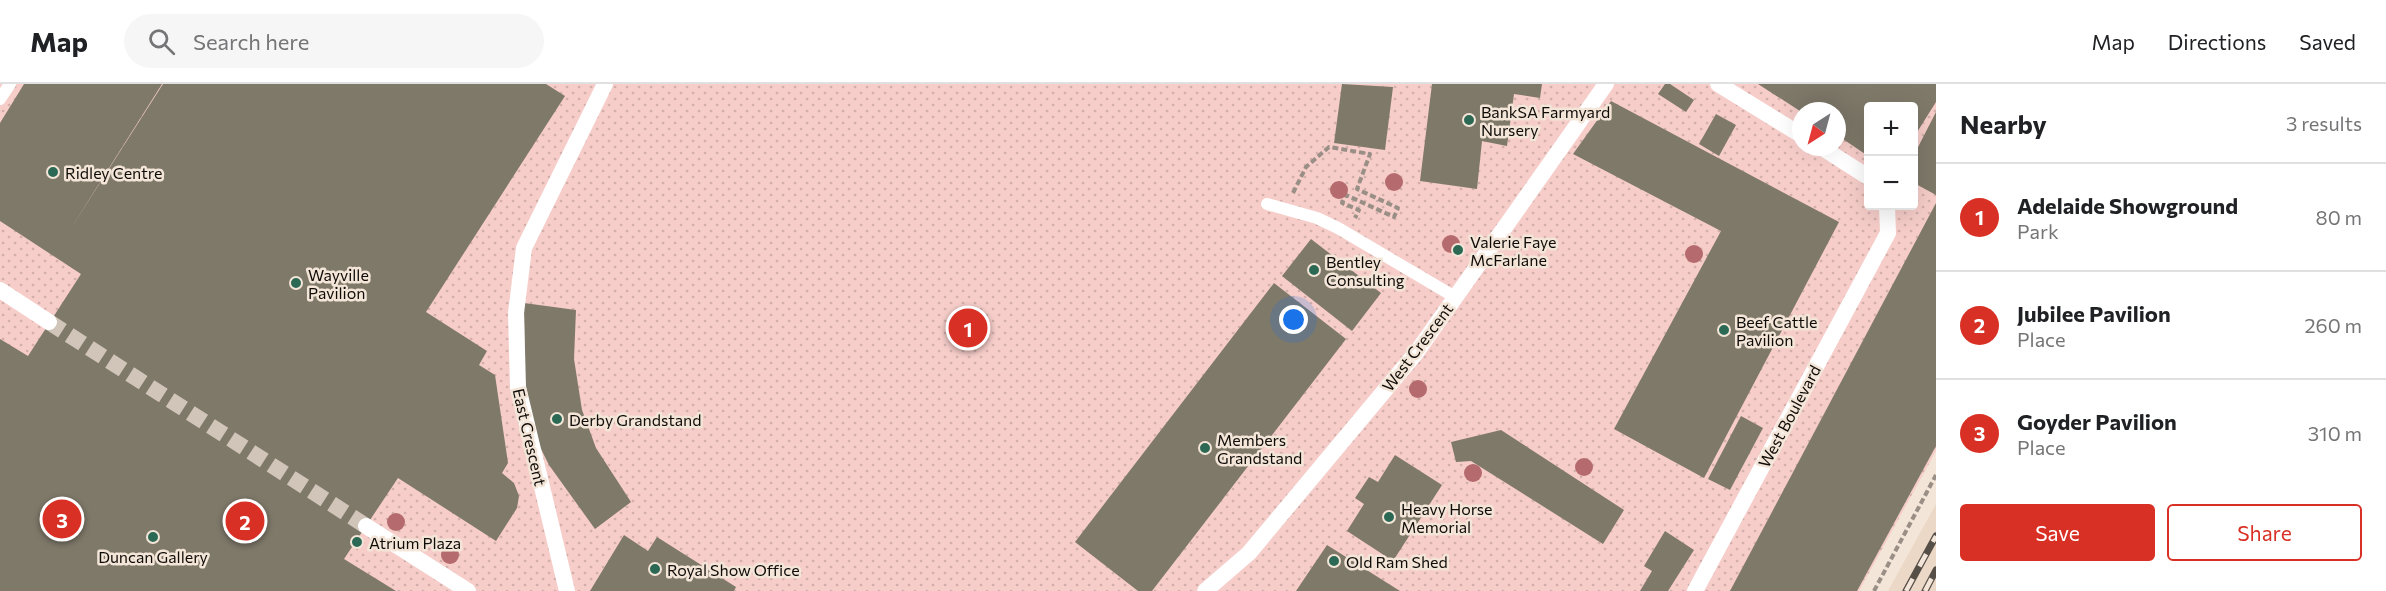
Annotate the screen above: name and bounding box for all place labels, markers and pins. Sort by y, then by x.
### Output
place label: BankSA Farmyard Nursery [1481,102,1610,139]
marker: BankSA Farmyard Nursery [1462,113,1476,127]
place label: Ridley Centre [65,163,162,182]
marker: Ridley Centre [46,165,60,179]
place label: Valerie Faye McFarlane [1470,232,1557,269]
marker: Valerie Faye McFarlane [1451,243,1465,257]
place label: Bentley Consulting [1326,252,1405,289]
marker: Bentley Consulting [1307,263,1321,277]
place label: Wayville Pavilion [308,265,369,302]
marker: Wayville Pavilion [289,276,303,290]
pin: 1 [948,306,988,350]
place label: Beef Cattle Pavilion [1736,312,1817,349]
marker: Beef Cattle Pavilion [1717,323,1731,337]
place label: Derby Grandstand [569,410,702,429]
marker: Derby Grandstand [550,412,564,426]
place label: Members Grandstand [1217,430,1302,467]
marker: Members Grandstand [1198,441,1212,455]
pin: 3 [42,496,82,542]
pin: 2 [226,498,264,544]
place label: Heavy Horse Memorial [1401,499,1493,536]
marker: Heavy Horse Memorial [1382,510,1396,524]
marker: Duncan Gallery [146,530,160,544]
place label: Atrium Plaza [369,533,461,552]
marker: Atrium Plaza [350,535,364,549]
place label: Duncan Gallery [98,547,208,566]
place label: Old Ram Shed [1346,552,1448,571]
marker: Old Ram Shed [1327,554,1341,568]
place label: Royal Show Office [667,560,800,579]
marker: Royal Show Office [648,562,662,576]

